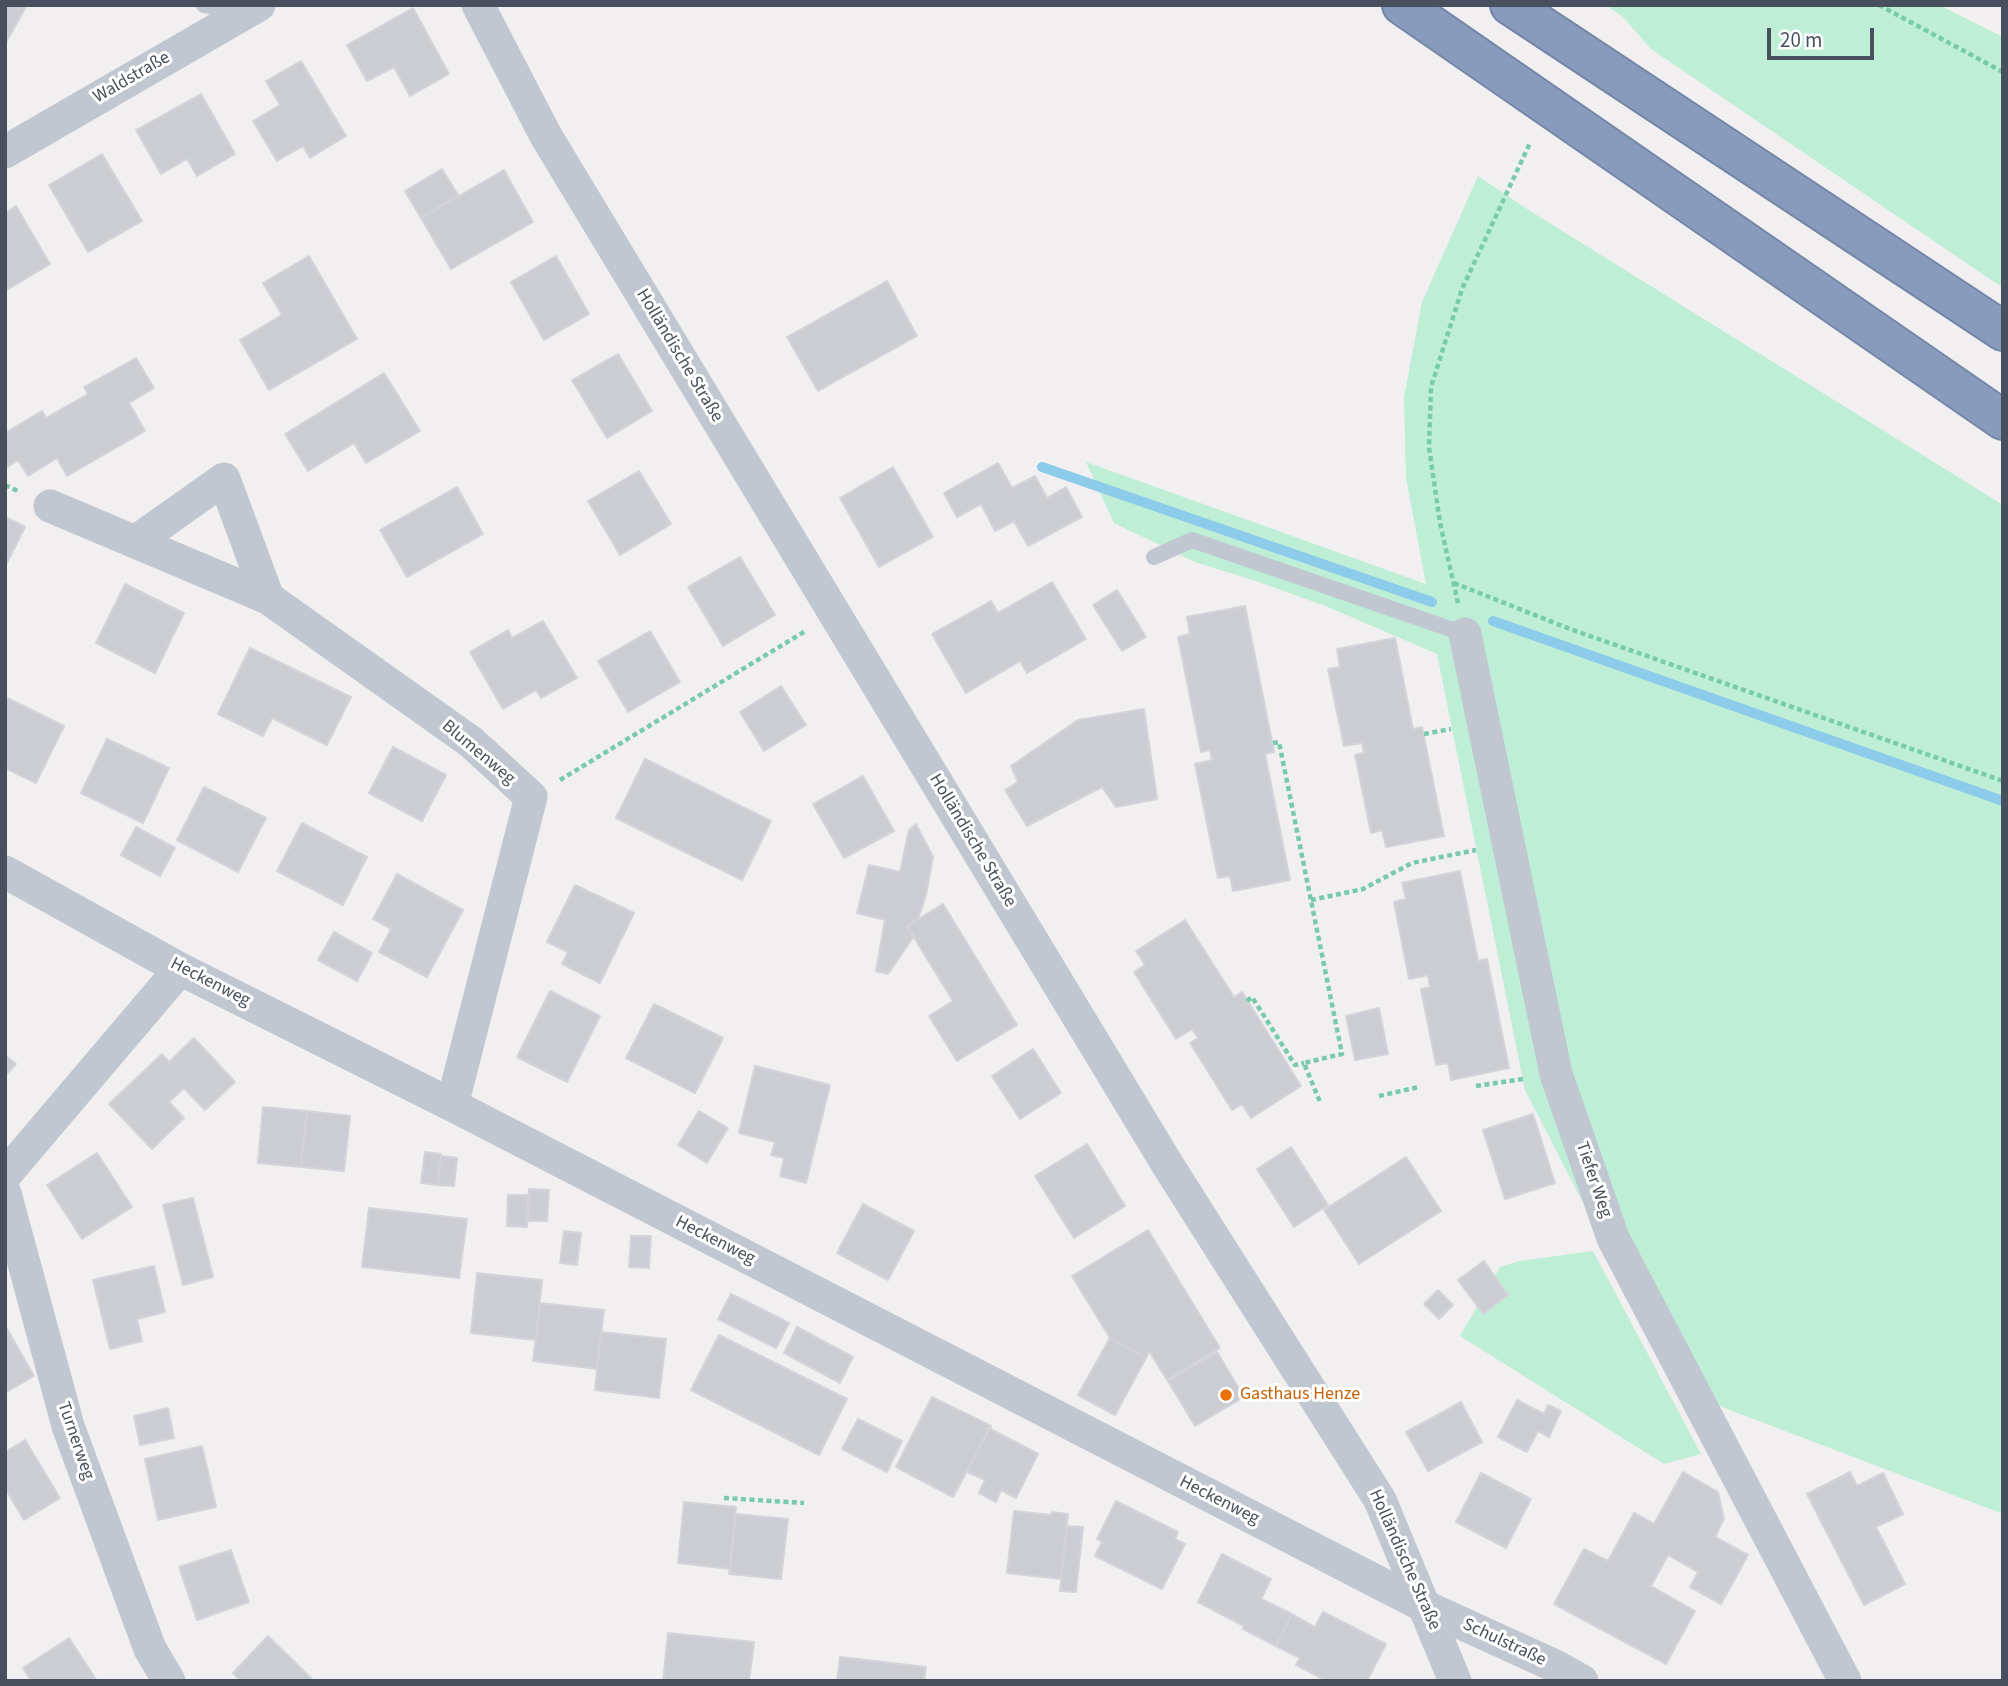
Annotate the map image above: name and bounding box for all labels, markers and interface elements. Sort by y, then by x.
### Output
scale bar [1770,14,1877,58]
text: 20 m [1780,25,1822,55]
street label: Waldstraße [90,47,174,109]
street label: Holländische Straße [631,285,727,427]
street label: Blumenweg [437,716,519,790]
street label: Holländische Straße [924,770,1020,912]
street label: Heckenweg [166,954,254,1012]
street label: Tiefer Weg [1570,1139,1616,1221]
street label: Heckenweg [671,1212,759,1270]
place label: Gasthaus Henze [1240,1384,1360,1406]
marker: Gasthaus Henze [1218,1387,1234,1403]
street label: Turnerweg [52,1399,98,1483]
street label: Heckenweg [1175,1472,1263,1530]
street label: Holländische Straße [1363,1486,1445,1634]
street label: Schulstraße [1459,1614,1549,1672]

